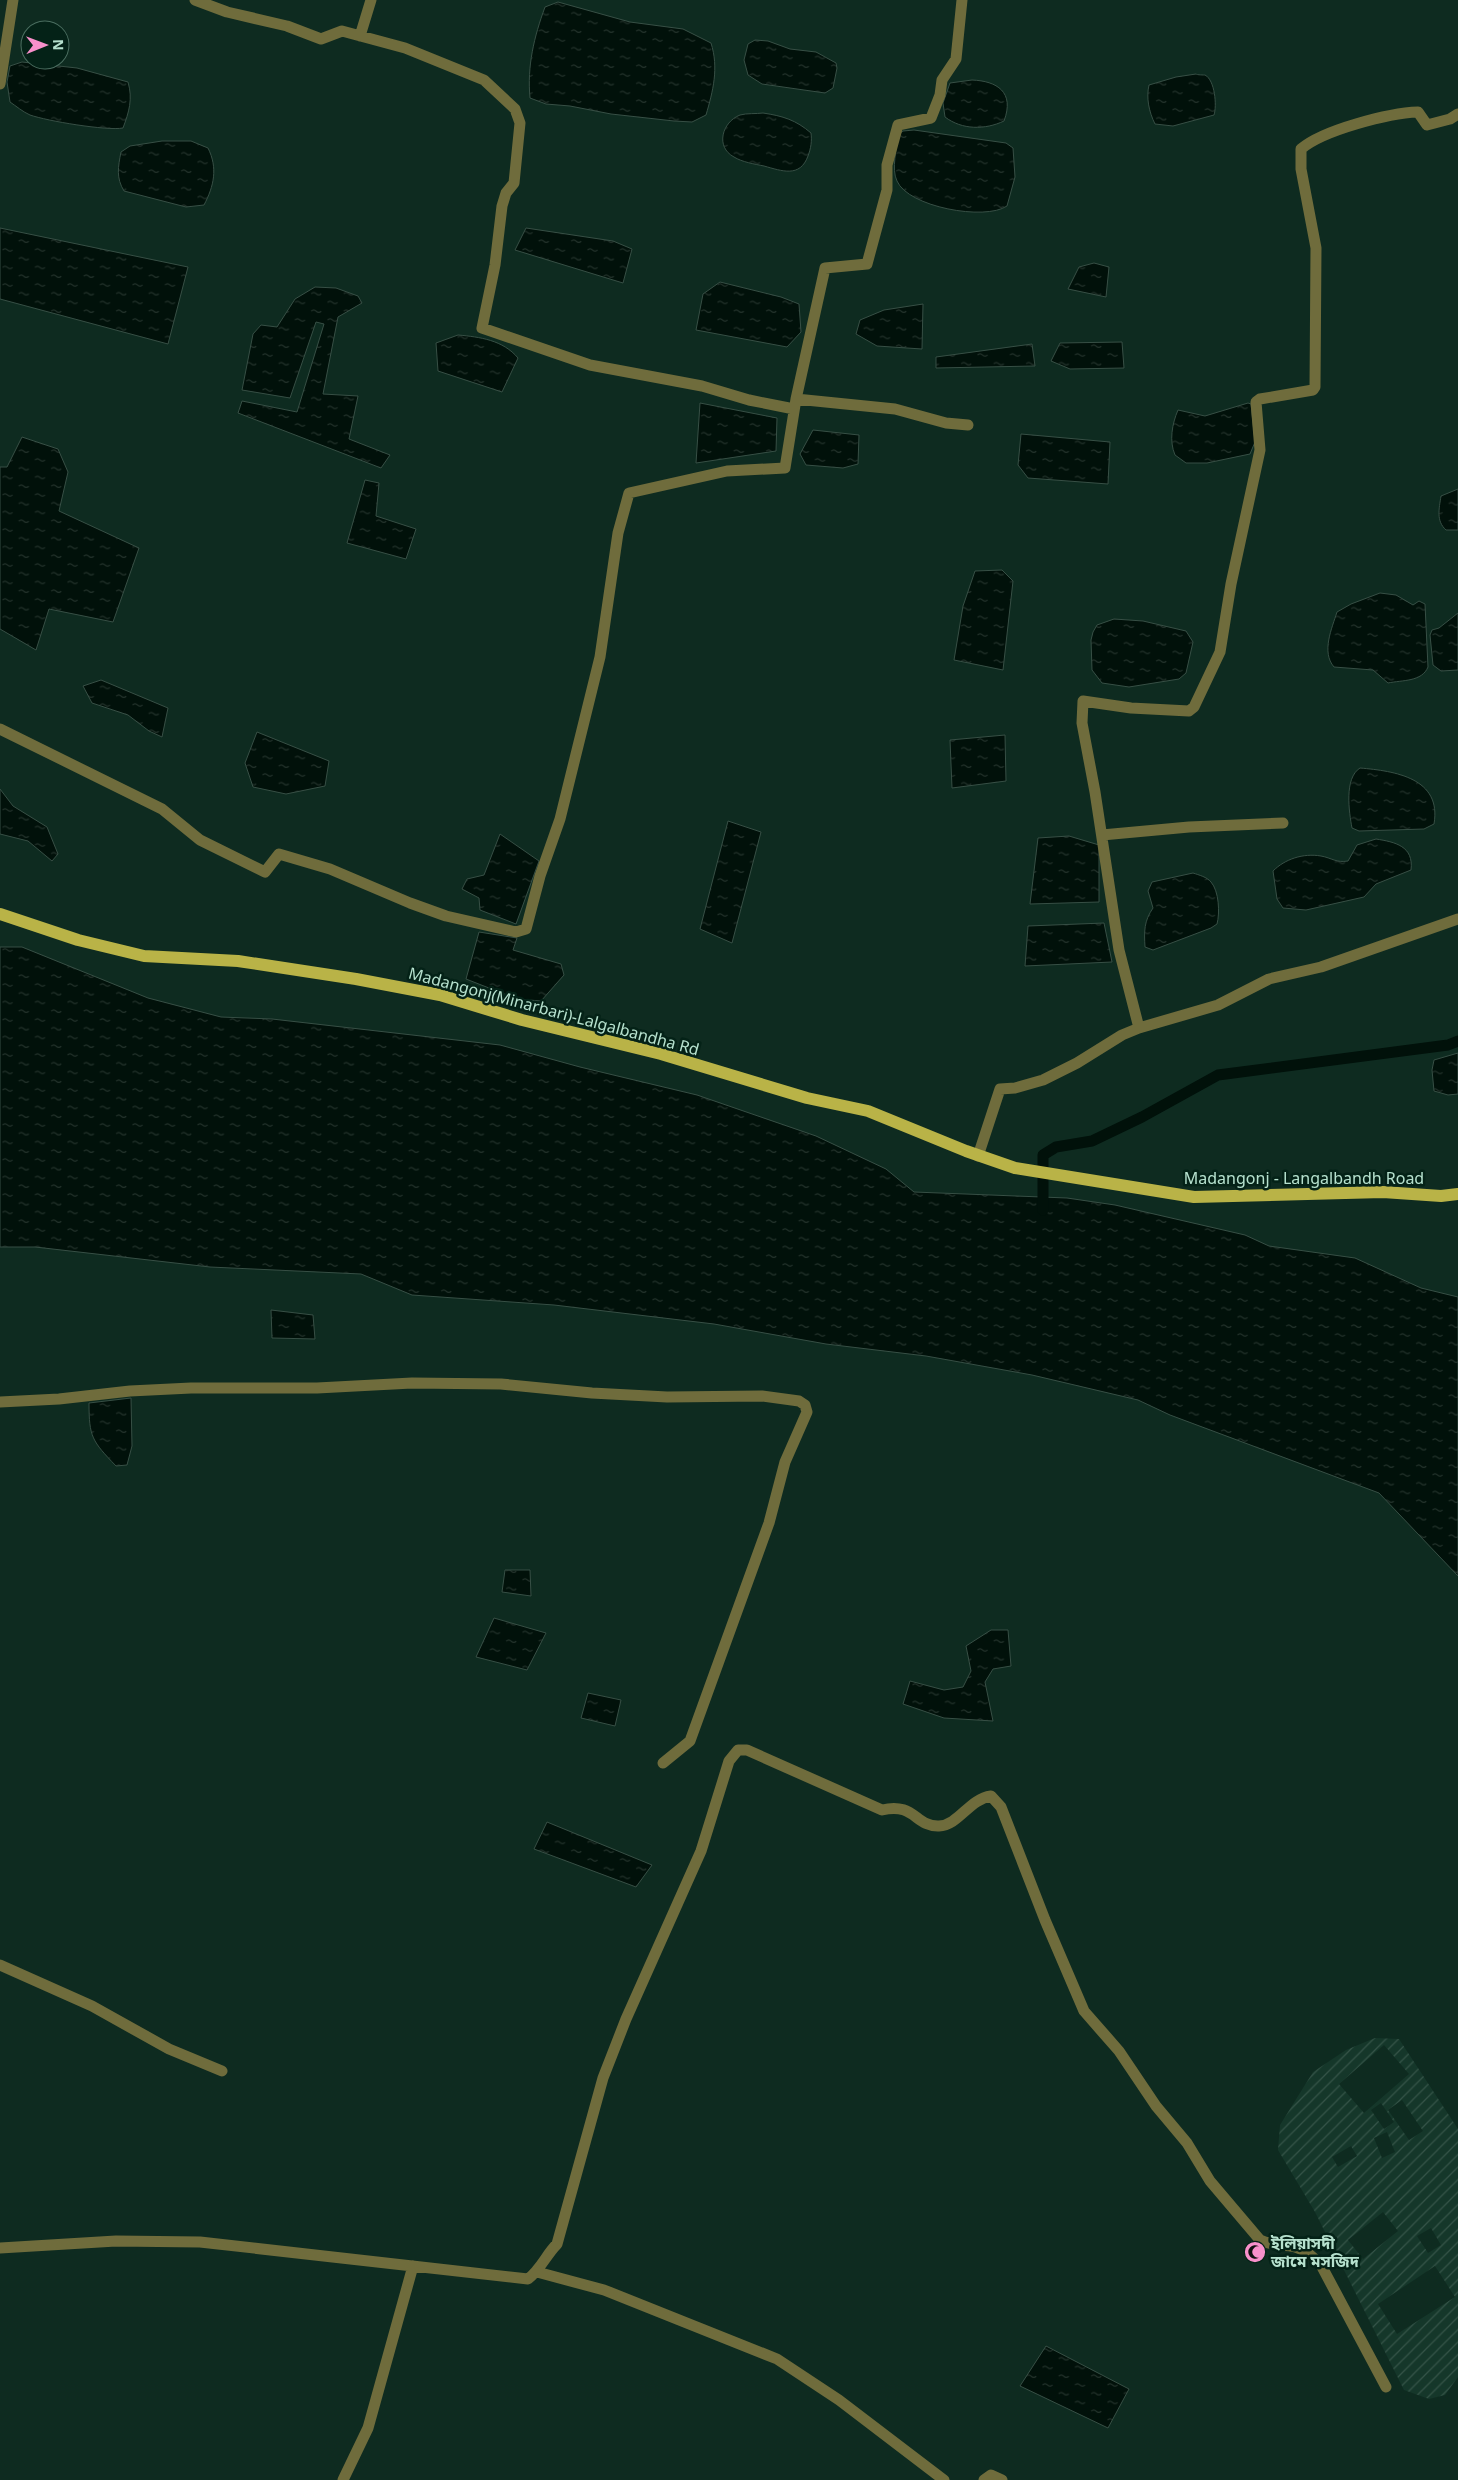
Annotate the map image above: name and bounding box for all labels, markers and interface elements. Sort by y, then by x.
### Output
north arrow [20,20,70,70]
text: N [49,39,68,51]
street label: Madangonj(Minarbari)-Lalgalbandha Rd [406,962,702,1060]
street label: Madangonj - Langalbandh Road [1184,1167,1424,1189]
place label: ইলিয়াসদী জামে মসজিদ [1270,2232,1360,2272]
mosque icon: ইলিয়াসদী জামে মসজিদ [1243,2240,1267,2264]

